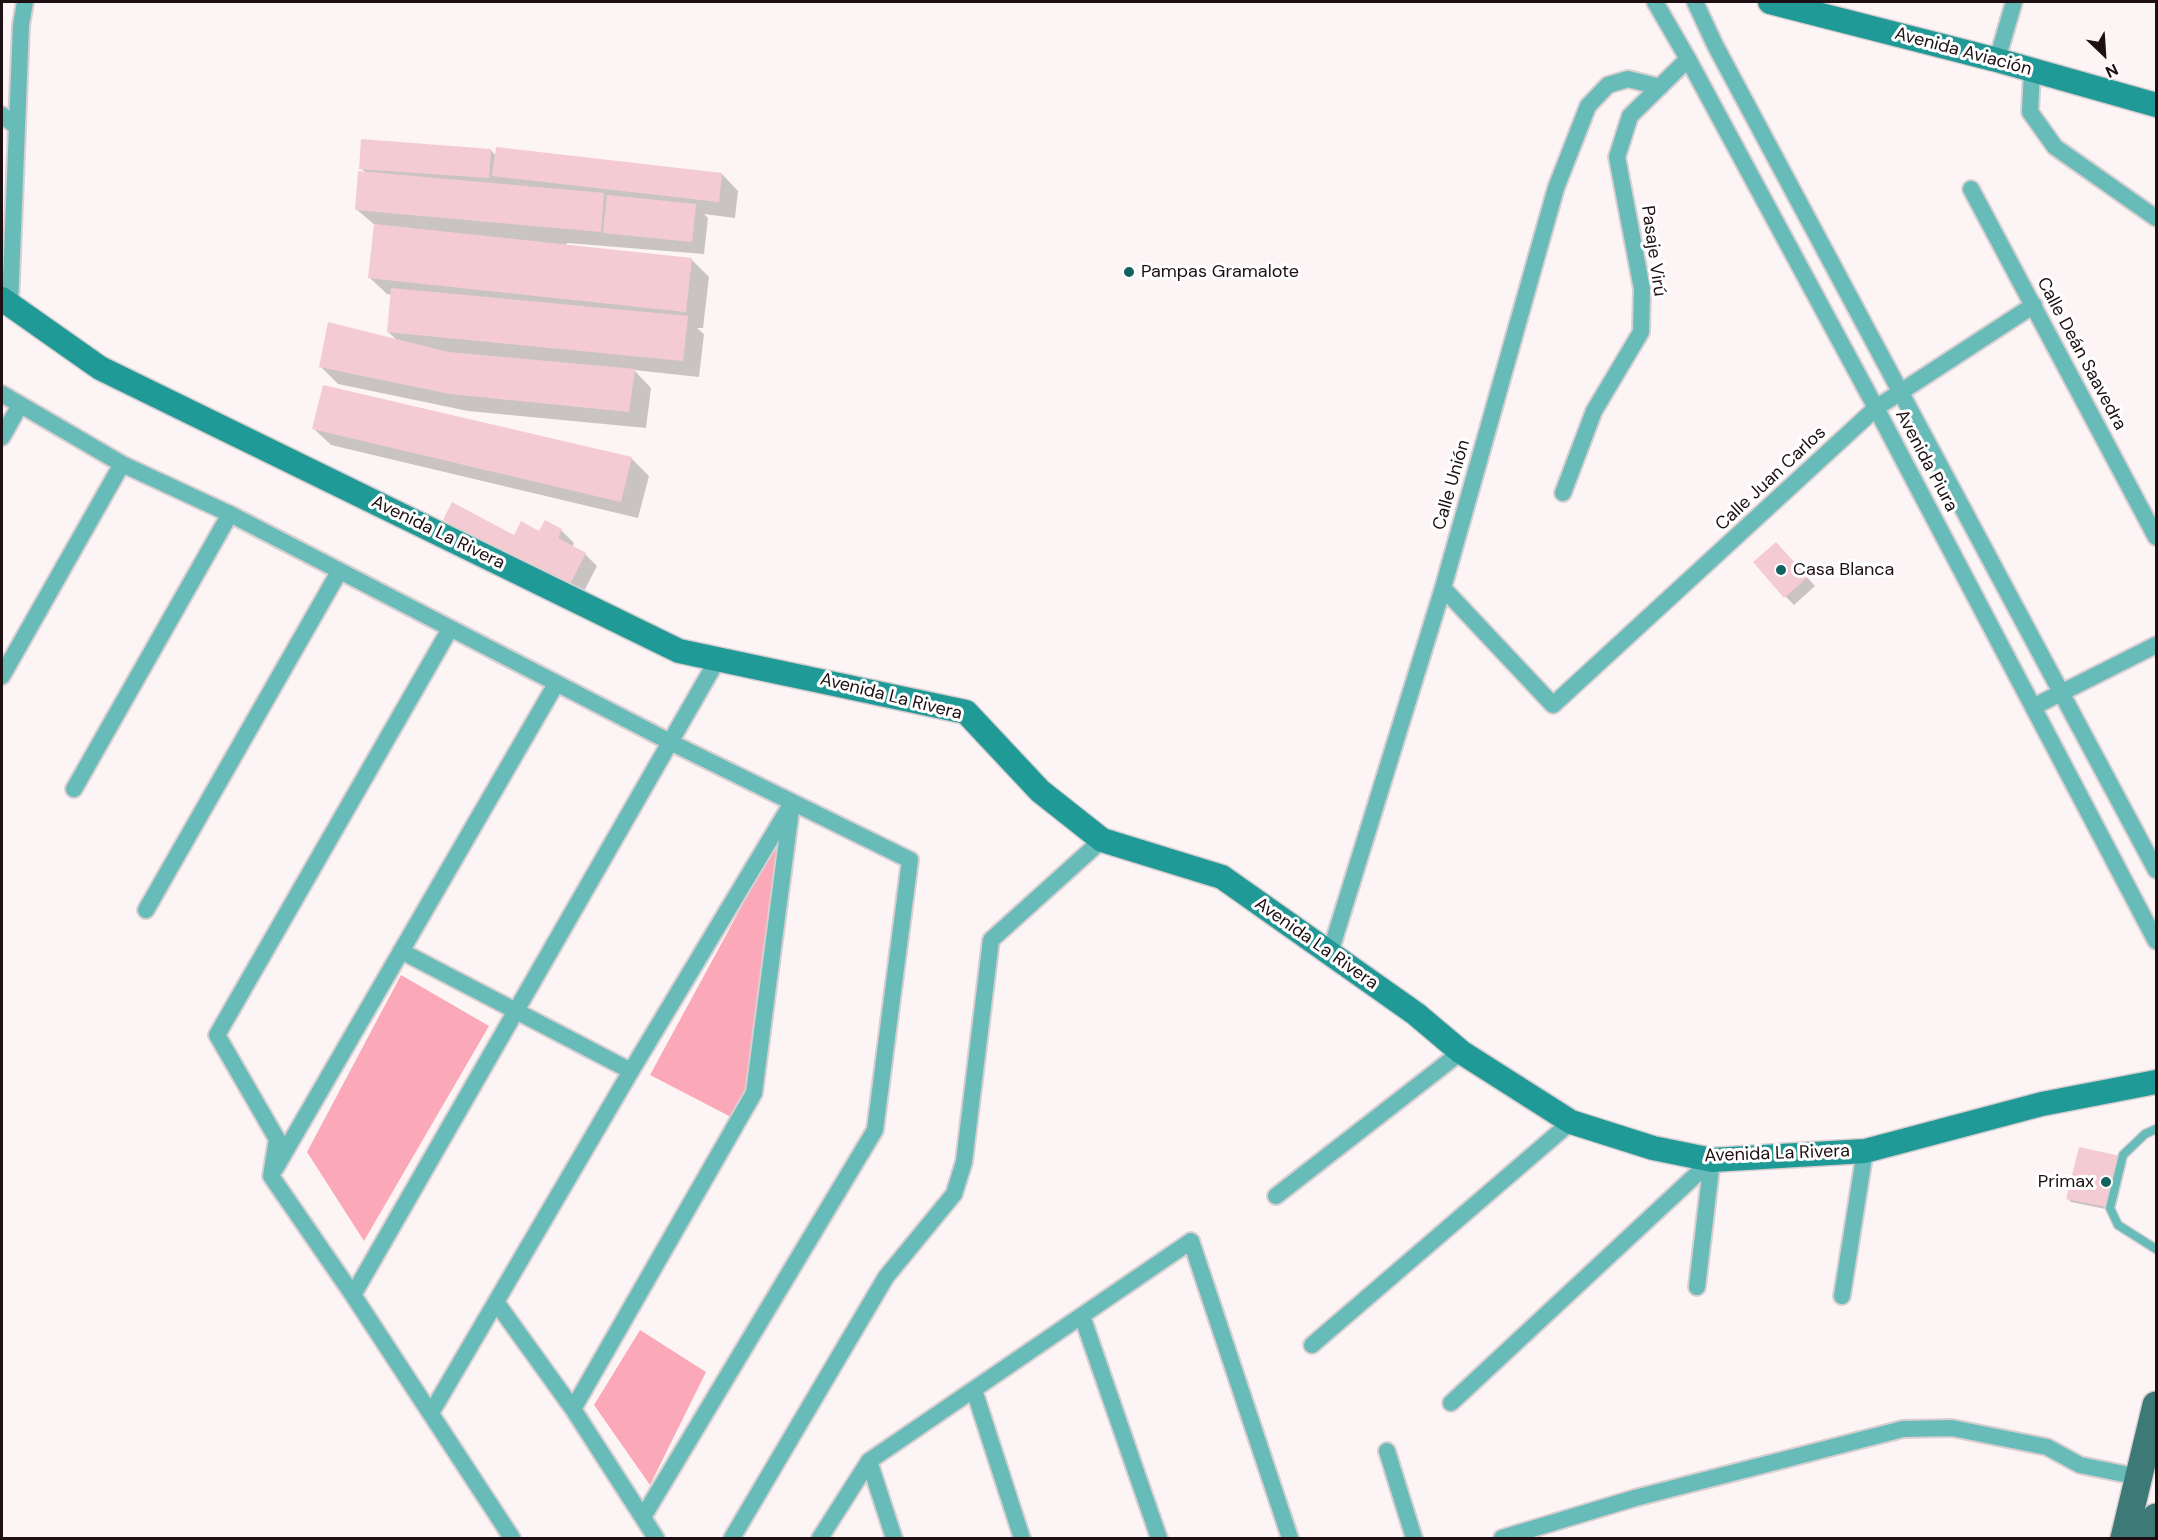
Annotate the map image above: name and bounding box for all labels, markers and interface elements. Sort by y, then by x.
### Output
street label: Avenida Aviación [1892,23,2034,81]
north arrow [2074,24,2134,84]
text: N [2102,59,2122,83]
street label: Pasaje Virú [1636,204,1670,298]
place label: Pampas Gramalote [1141,261,1299,283]
marker: Pampas Gramalote [1122,265,1136,279]
street label: Calle Deán Saavedra [2032,274,2130,434]
street label: Avenida Piura [1890,406,1962,516]
street label: Calle Juan Carlos [1711,422,1831,536]
street label: Calle Unión [1429,437,1475,533]
street label: Avenida La Rivera [368,491,508,575]
place label: Casa Blanca [1793,559,1894,581]
marker: Casa Blanca [1774,563,1788,577]
street label: Avenida La Rivera [818,669,964,725]
street label: Avenida La Rivera [1250,893,1382,995]
street label: Avenida La Rivera [1704,1141,1850,1167]
place label: Primax [2038,1171,2094,1193]
marker: Primax [2099,1175,2113,1189]

